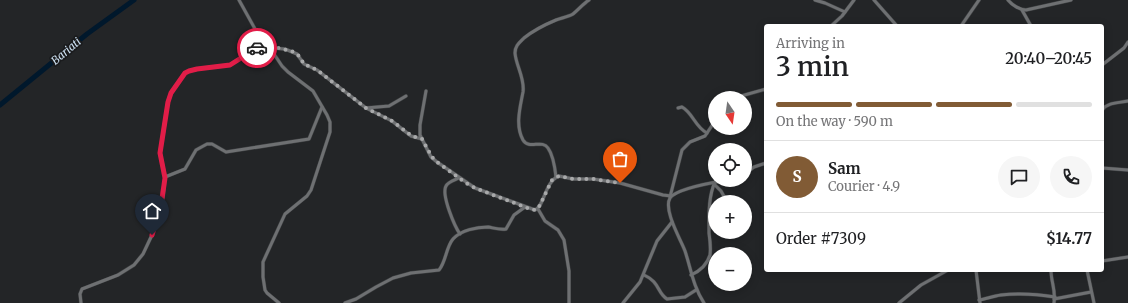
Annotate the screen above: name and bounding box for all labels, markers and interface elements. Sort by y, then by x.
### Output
courier [237,28,277,68]
water label: Bariati [48,35,84,67]
text: Arriving in [776,35,845,52]
icon: car [246,37,268,59]
text: 20:40–20:45 [1005,49,1092,68]
text: 3 min [776,50,849,83]
north arrow [708,91,752,135]
map controls [708,91,752,291]
text: On the way · 590 m [776,113,893,130]
pin [603,142,637,183]
button: locate [708,143,752,187]
icon: bag [609,148,631,170]
button: chat [998,156,1040,198]
button: phone [1050,156,1092,198]
text: Sam [828,159,861,178]
text: S [792,167,802,186]
text: Courier · 4.9 [828,178,900,195]
pin [135,194,169,235]
button: + [708,195,752,239]
icon: home [141,200,163,222]
text: Order #7309 [776,229,866,248]
text: $14.77 [1046,229,1092,248]
button: − [708,247,752,291]

